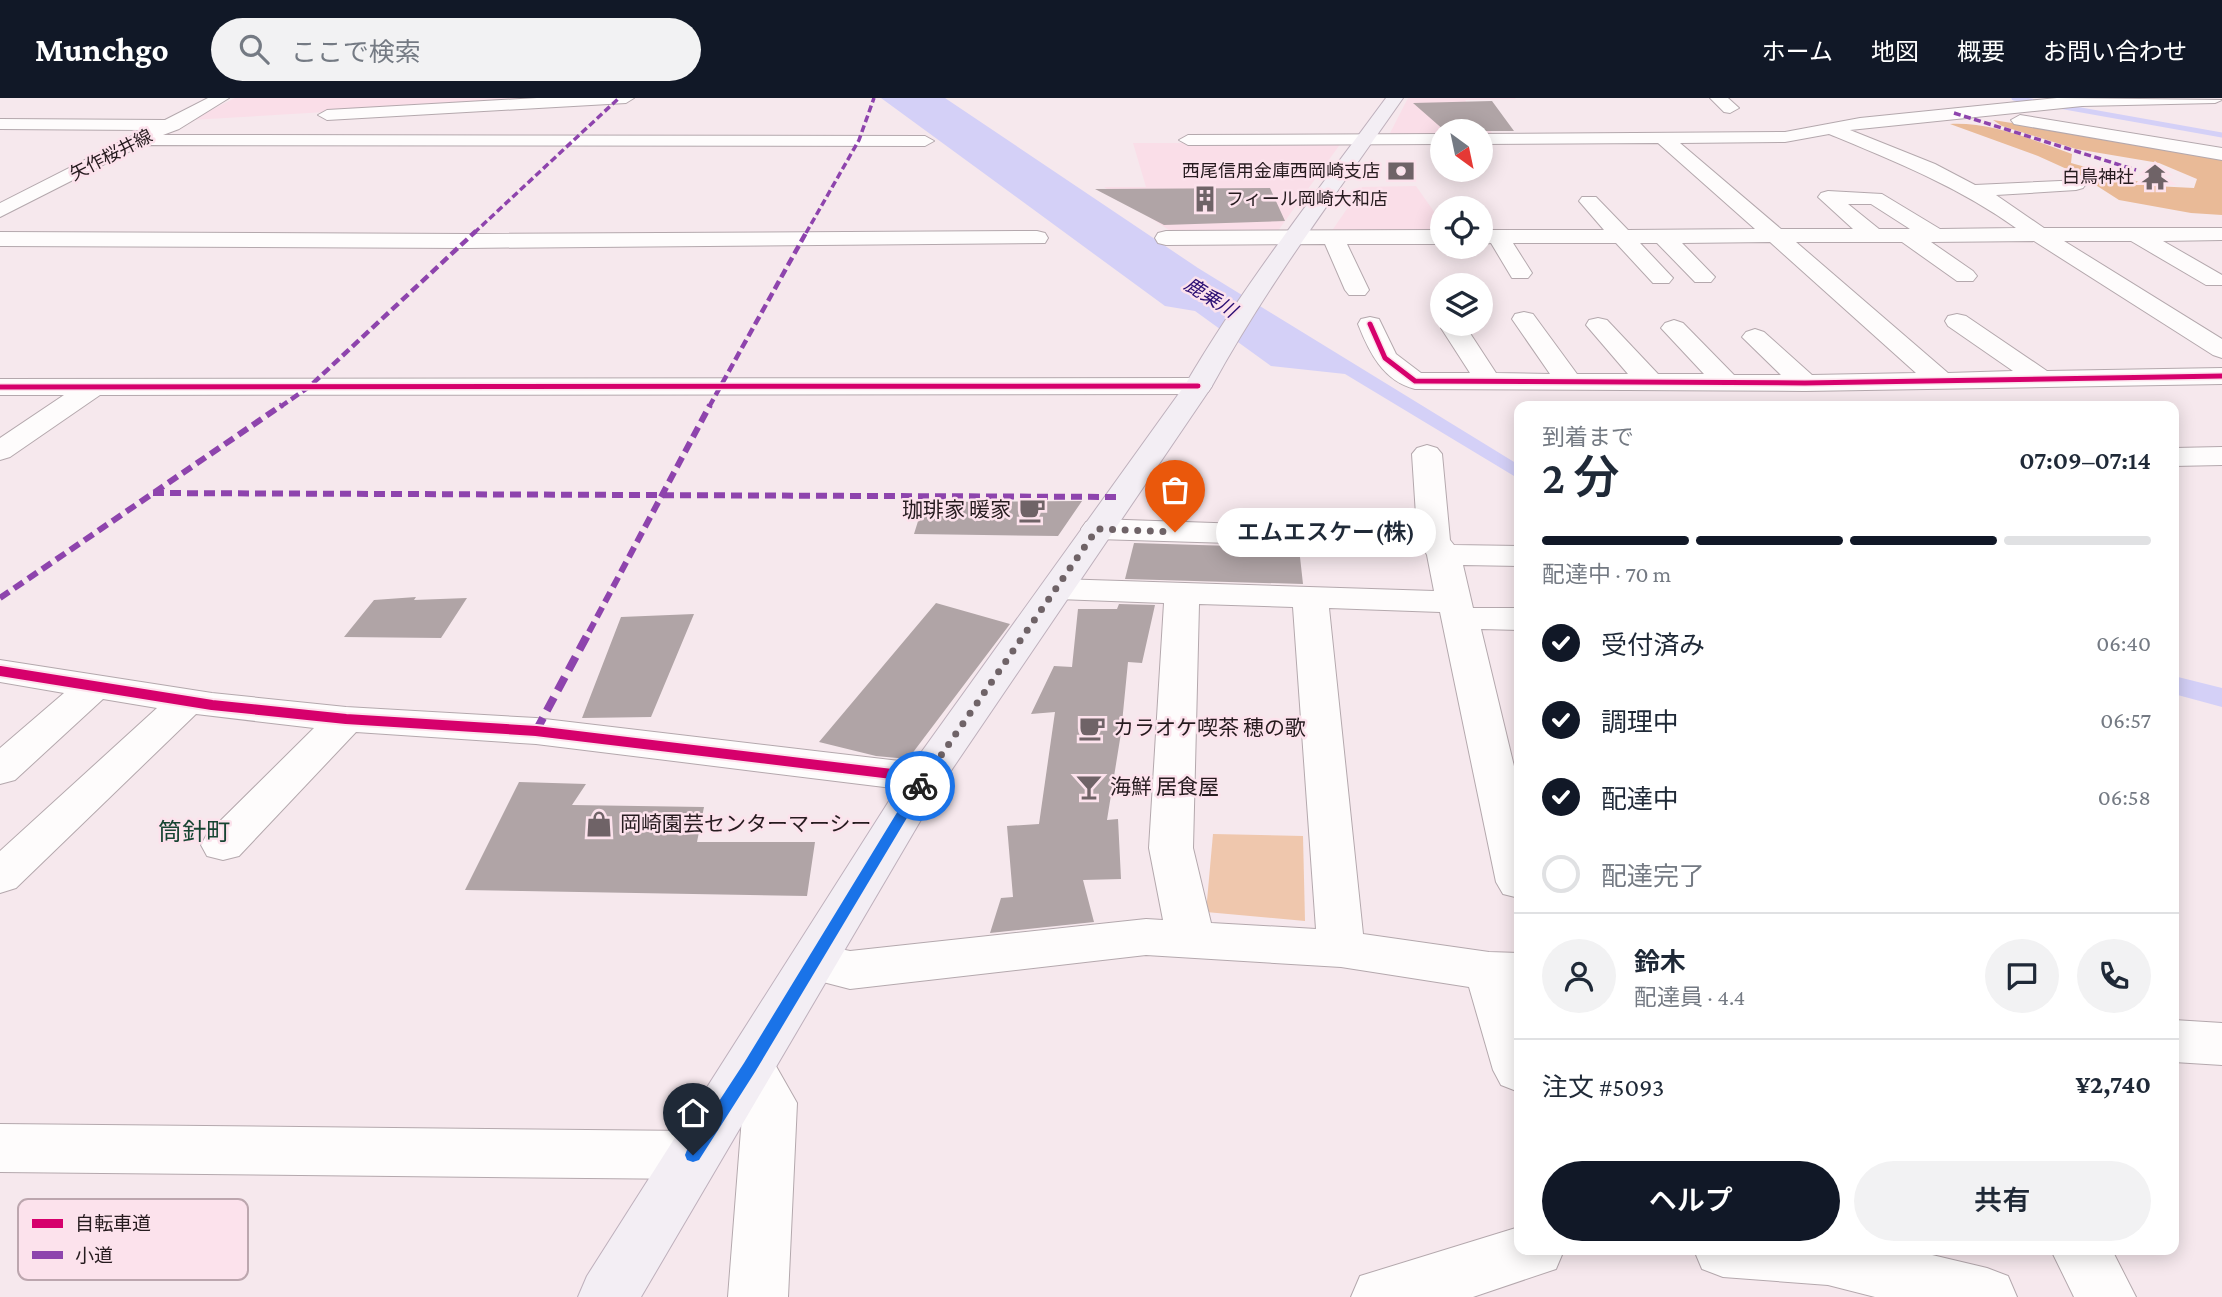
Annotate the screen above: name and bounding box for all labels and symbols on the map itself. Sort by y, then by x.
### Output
north arrow [1430,119,1493,182]
street label: 矢作桜井線 [66,126,156,184]
bank icon: 西尾信用金庫西岡崎支店 [1386,156,1416,186]
place label: 西尾信用金庫西岡崎支店 [1182,161,1380,181]
temple icon: 白鳥神社 [2140,162,2170,192]
place label: 白鳥神社 [2062,167,2134,187]
building icon: フィール岡崎大和店 [1190,184,1220,214]
place label: フィール岡崎大和店 [1226,189,1388,209]
water label: 鹿乗川 [1181,273,1242,322]
pin [1145,460,1205,532]
cafe icon: 珈琲家 暖家 [1017,495,1047,525]
place label: 珈琲家 暖家 [902,498,1011,522]
callout: エムエスケー(株) [1217,508,1438,556]
cafe icon: カラオケ喫茶 穂の歌 [1077,713,1107,743]
place label: カラオケ喫茶 穂の歌 [1113,716,1306,740]
courier [885,751,955,821]
bar icon: 海鮮 居食屋 [1074,772,1104,802]
place label: 海鮮 居食屋 [1110,775,1219,799]
shop icon: 岡崎園芸センターマーシー [584,809,614,839]
place label: 岡崎園芸センターマーシー [620,812,872,836]
district label: 筒針町 [158,818,230,845]
pin [663,1083,723,1155]
legend [18,1199,248,1280]
text: 自転車道 [75,1213,151,1234]
text: 小道 [75,1245,113,1266]

